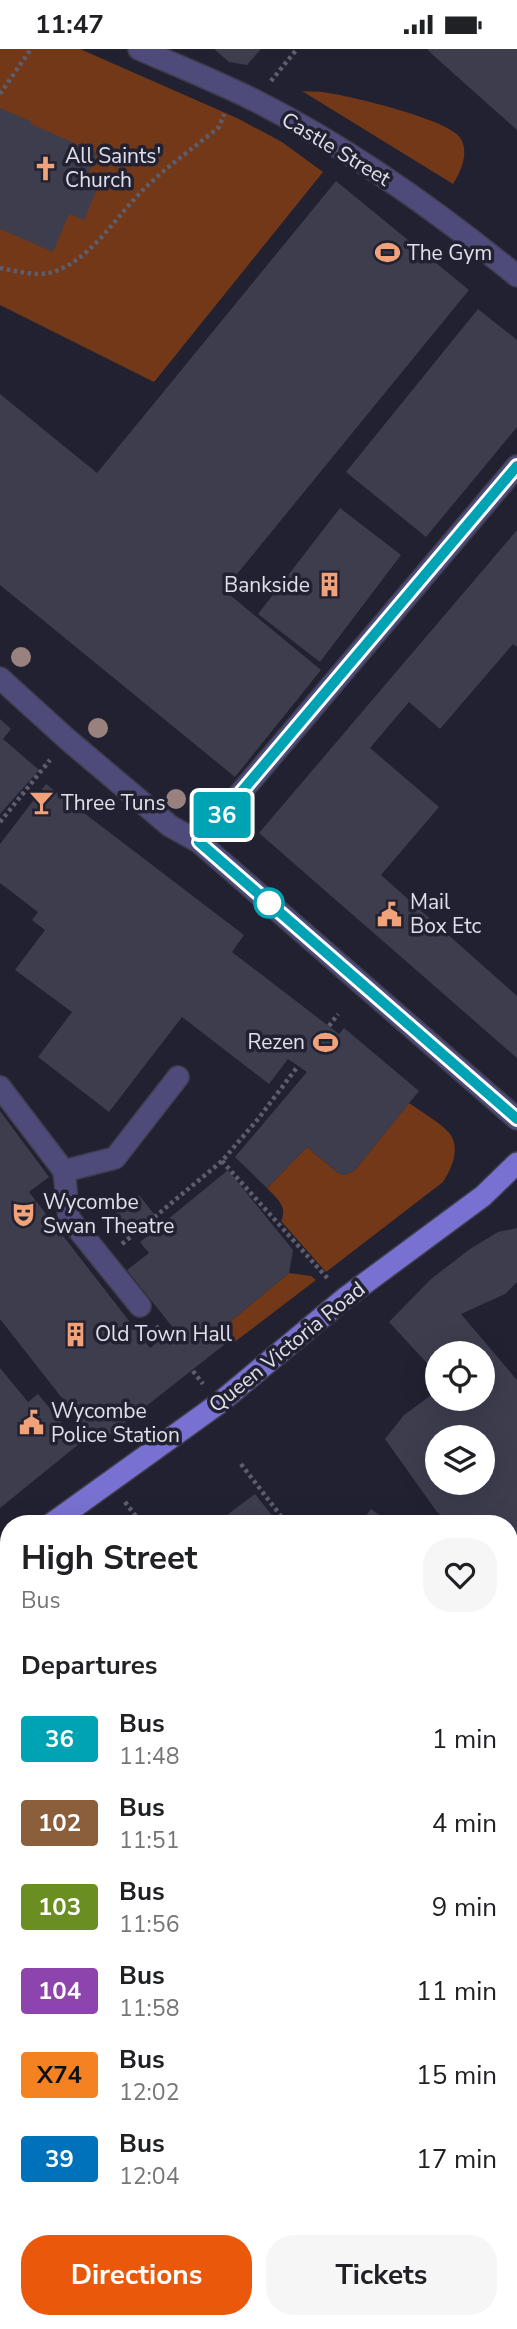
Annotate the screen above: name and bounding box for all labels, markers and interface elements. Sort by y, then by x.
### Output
text: 11:47 [35,7,104,42]
street label: Castle Street [276,106,396,193]
place label: All Saints' Church [65,142,161,194]
church icon: All Saints' Church [31,154,59,182]
sports icon: The Gym [373,239,401,267]
place label: The Gym [407,239,492,267]
place label: Bankside [224,571,310,599]
building icon: Bankside [316,571,344,599]
bar icon: Three Tuns [27,789,55,817]
place label: Three Tuns [61,789,166,817]
line badge: 36 [190,792,254,838]
text: 36 [208,799,236,831]
unlabelled marker [254,888,284,918]
place label: Mail Box Etc [410,888,481,940]
public building icon: Mail Box Etc [376,900,404,928]
place label: Rezen [247,1028,305,1056]
sports icon: Rezen [311,1028,339,1056]
place label: Wycombe Swan Theatre [43,1188,174,1240]
theatre icon: Wycombe Swan Theatre [9,1200,37,1228]
street label: Queen Victoria Road [203,1275,371,1419]
building icon: Old Town Hall [61,1320,89,1348]
place label: Old Town Hall [95,1320,233,1348]
map controls [425,1341,495,1495]
button: locate [425,1341,495,1411]
place label: Wycombe Police Station [51,1397,180,1449]
public building icon: Wycombe Police Station [17,1409,45,1437]
button: layers [425,1425,495,1495]
text: High Street [21,1536,197,1581]
button: heart [423,1538,497,1612]
text: Bus [21,1585,61,1616]
text: Departures [21,1648,157,1683]
text: Bus [119,1706,165,1741]
text: 1 min [432,1722,497,1757]
text: 36 [45,1723,74,1755]
text: 11:48 [119,1741,179,1772]
text: Bus [119,1790,165,1825]
text: 4 min [432,1806,497,1841]
text: 102 [38,1807,81,1839]
text: 11:51 [119,1825,179,1856]
text: Bus [119,1874,165,1909]
text: 9 min [432,1890,497,1925]
text: 103 [38,1891,81,1923]
text: 11:56 [119,1909,179,1940]
text: Bus [119,1958,165,1993]
text: 11 min [416,1974,497,2009]
text: 104 [38,1975,81,2007]
text: 11:58 [119,1993,179,2024]
text: Bus [119,2042,165,2077]
text: 15 min [416,2058,497,2093]
text: X74 [37,2059,82,2091]
text: 12:02 [119,2077,179,2108]
text: Bus [119,2126,165,2161]
text: 17 min [416,2142,497,2177]
text: 39 [45,2143,74,2175]
text: 12:04 [119,2161,179,2192]
button: Directions [21,2235,252,2315]
button: Tickets [266,2235,497,2315]

